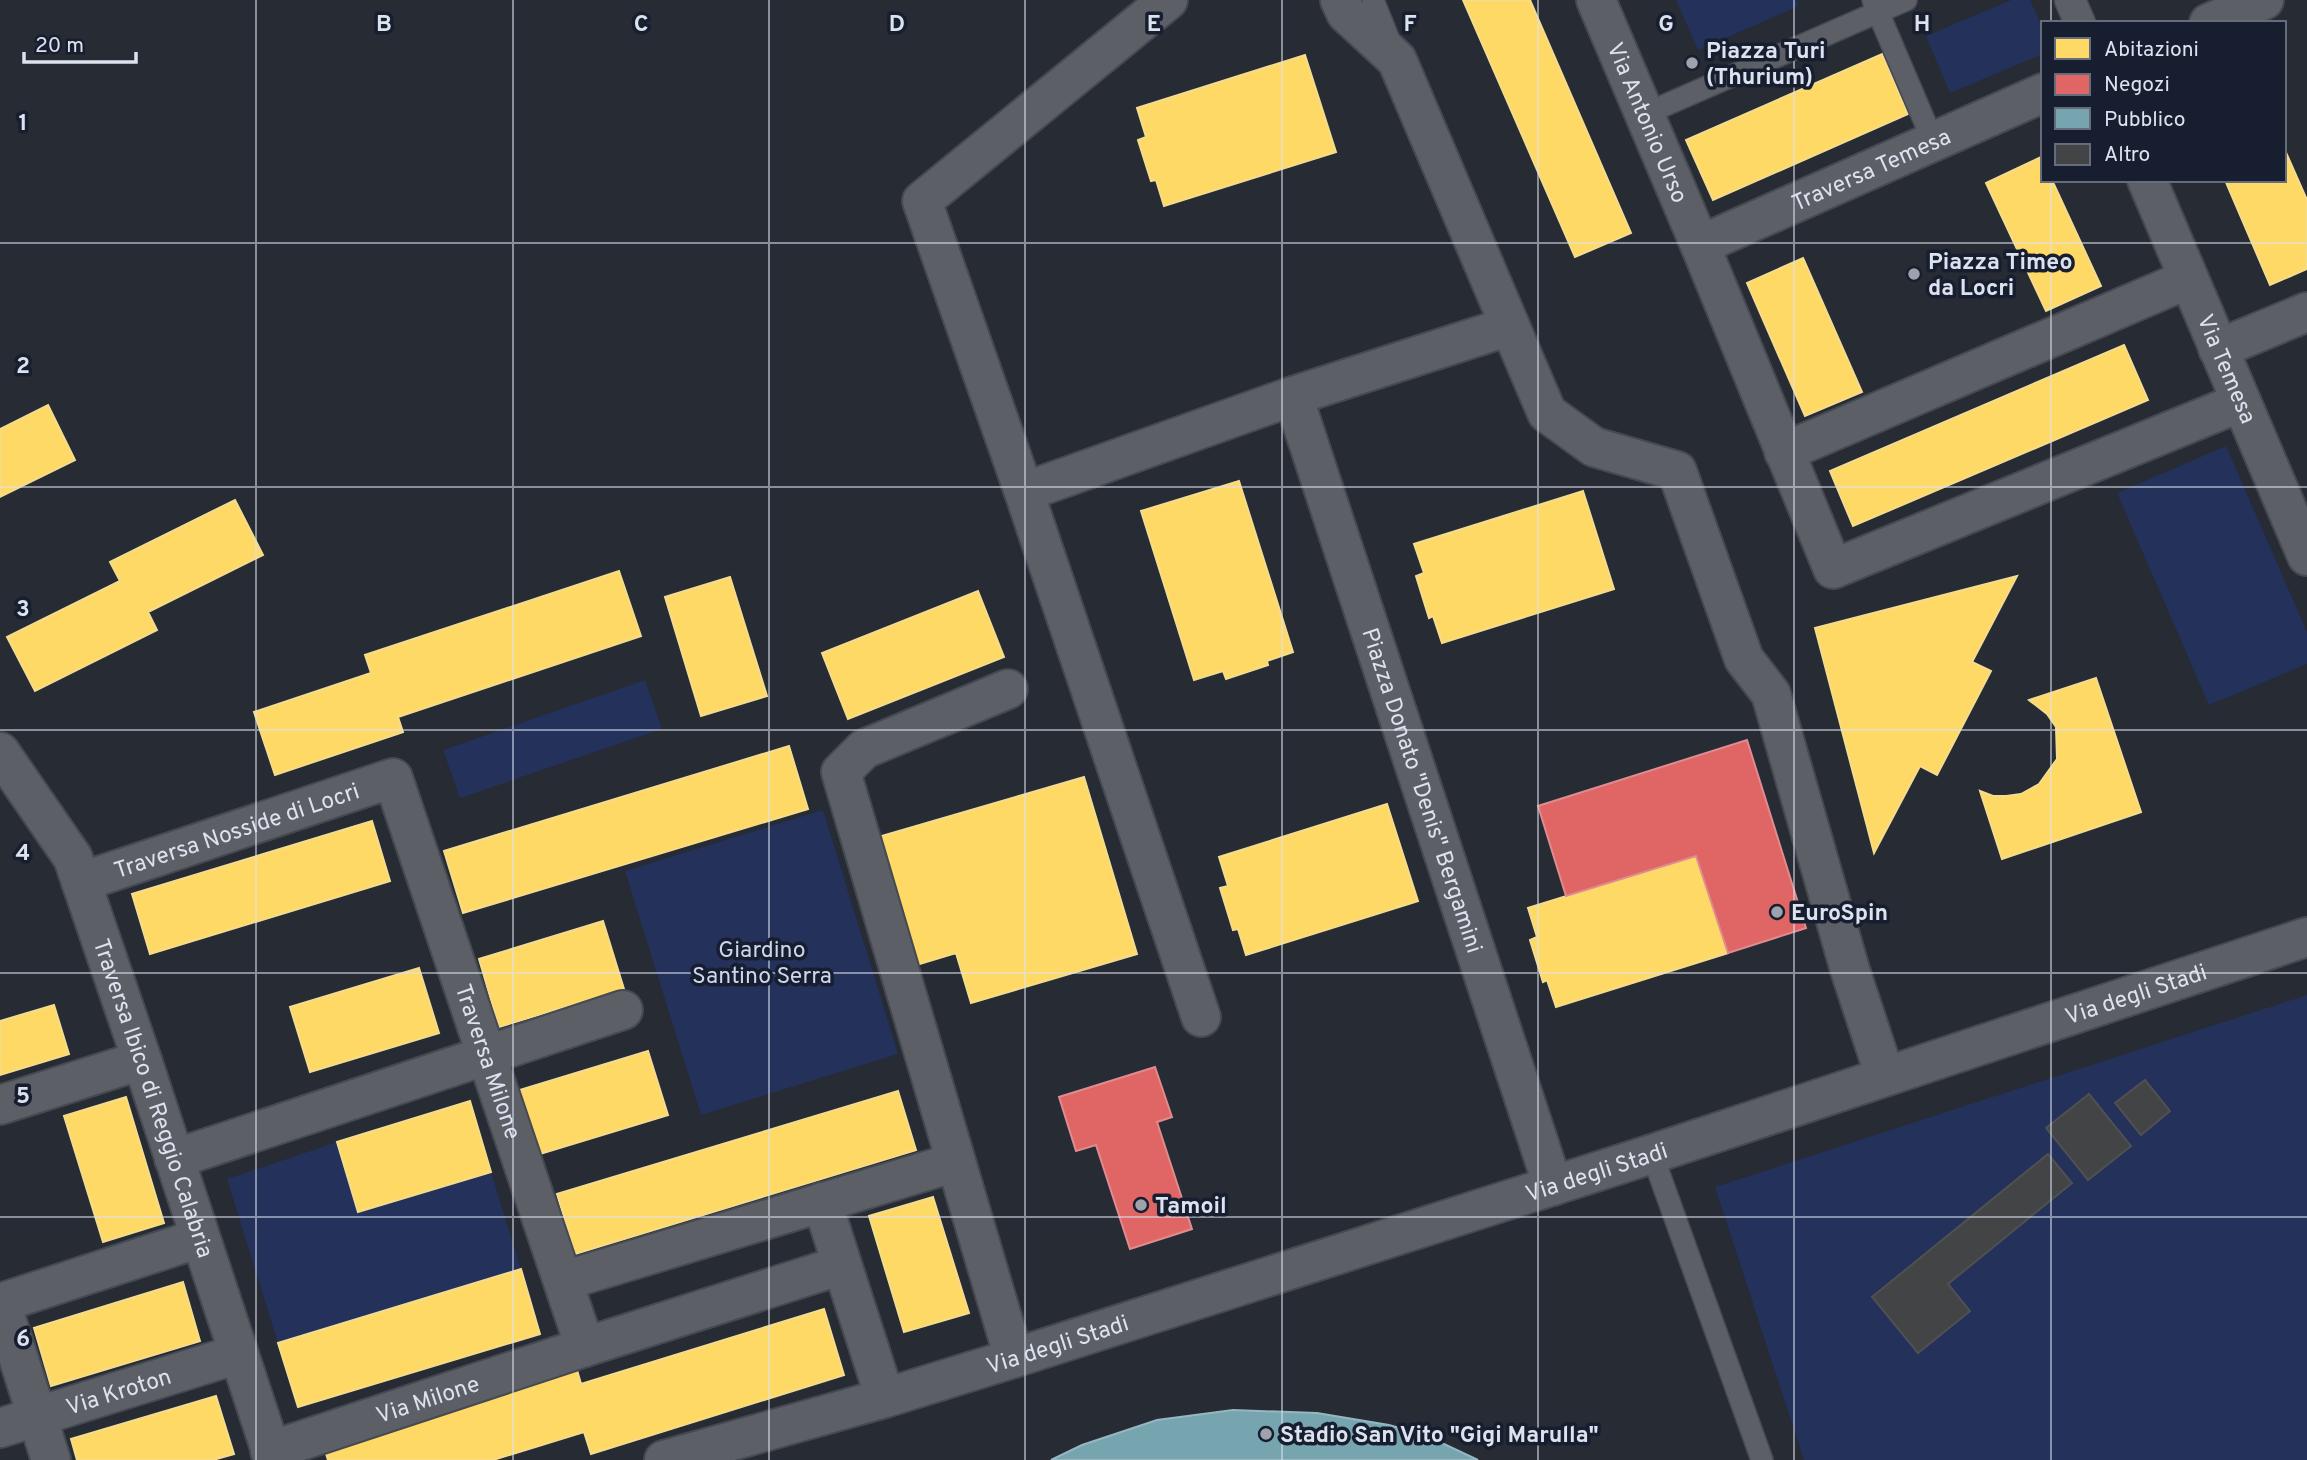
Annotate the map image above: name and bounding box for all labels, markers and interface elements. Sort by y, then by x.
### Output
text: B [376,11,392,40]
text: C [634,11,648,40]
text: D [889,11,905,40]
text: E [1147,11,1161,40]
text: F [1403,11,1417,40]
text: G [1658,11,1674,40]
text: H [1914,11,1930,40]
scale bar [24,21,136,65]
legend [2041,21,2286,182]
text: 20 m [35,33,84,60]
text: Abitazioni [2104,37,2199,64]
place label: Piazza Turi (Thurium) [1706,38,1826,93]
street label: Via Antonio Urso [1599,39,1693,208]
marker: Piazza Turi (Thurium) [1684,55,1700,71]
text: Negozi [2104,72,2170,99]
text: Pubblico [2104,107,2186,134]
text: 1 [18,110,28,139]
street label: Traversa Temesa [1788,124,1956,219]
text: Altro [2104,142,2150,169]
place label: Piazza Timeo da Locri [1928,249,2072,304]
marker: Piazza Timeo da Locri [1906,266,1922,282]
street label: Via Temesa [2189,311,2261,429]
text: 2 [16,353,30,382]
text: 3 [16,596,30,625]
street label: Piazza Donato "Denis" Bergamini [1353,625,1487,957]
street label: Traversa Nosside di Locri [111,778,364,887]
text: 4 [16,840,30,869]
place label: EuroSpin [1791,900,1888,929]
marker: EuroSpin [1769,904,1785,920]
street label: Traversa Ibico di Reggio Calabria [85,935,218,1262]
park label: Giardino Santino Serra [692,937,832,992]
street label: Via degli Stadi [2062,959,2211,1033]
street label: Traversa Milone [447,981,526,1144]
text: 5 [16,1083,30,1112]
street label: Via degli Stadi [1522,1138,1672,1210]
place label: Tamoil [1155,1193,1227,1222]
marker: Tamoil [1133,1197,1149,1213]
street label: Via degli Stadi [983,1310,1133,1383]
text: 6 [16,1326,30,1355]
street label: Via Kroton [63,1364,175,1424]
street label: Via Milone [373,1371,484,1432]
place label: Stadio San Vito "Gigi Marulla" [1280,1422,1599,1451]
marker: Stadio San Vito "Gigi Marulla" [1258,1426,1274,1442]

